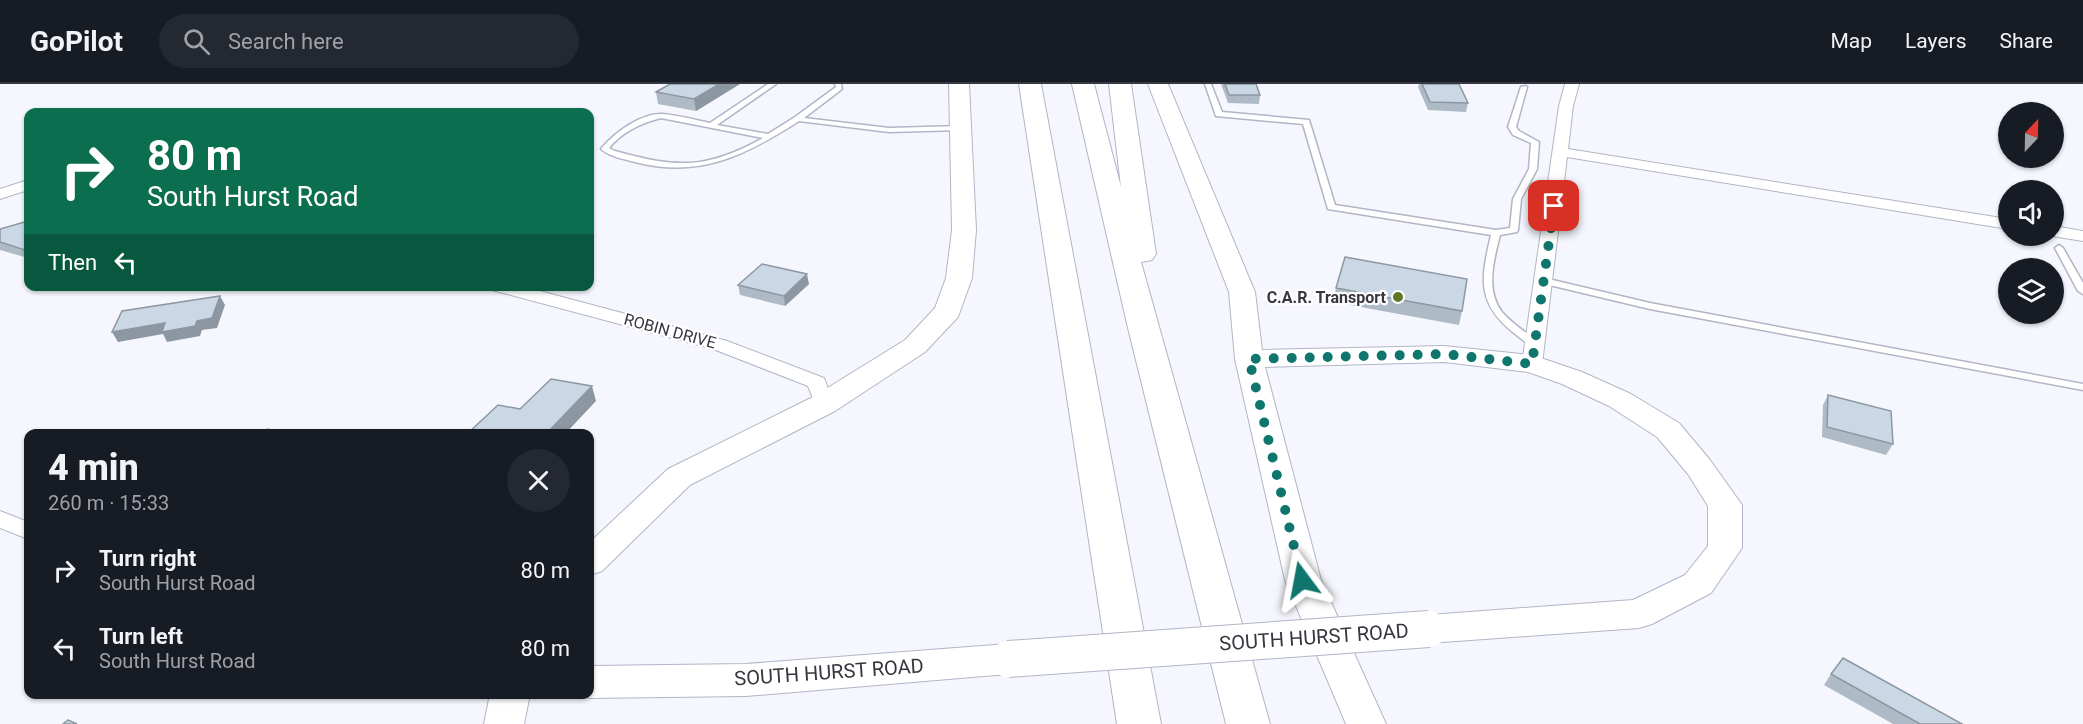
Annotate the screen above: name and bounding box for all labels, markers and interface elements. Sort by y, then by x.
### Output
search box [159,14,579,68]
text: GoPilot [30,25,123,58]
icon: search [180,25,213,58]
text: Search here [228,29,344,54]
text: Map [1830,29,1872,53]
text: Layers [1905,29,1966,53]
text: Share [1999,29,2053,53]
north arrow [1998,102,2064,168]
map controls [1998,102,2064,324]
text: 80 m [147,131,242,180]
icon: right [48,132,126,210]
pin [1528,180,1579,231]
button: sound [1998,180,2064,246]
text: South Hurst Road [147,181,358,213]
icon: arrive [1537,189,1570,222]
icon: left [109,246,142,279]
text: Then [48,250,97,275]
button: layers [1998,258,2064,324]
place label: C.A.R. Transport [1267,288,1387,307]
marker: C.A.R. Transport [1391,290,1405,304]
street label: ROBIN DRIVE [622,310,718,352]
text: 4 min [48,447,139,489]
button: close [507,449,570,512]
text: 260 m · 15:33 [48,491,169,515]
text: Turn right [99,546,196,571]
position arrow [1270,548,1334,612]
icon: right [48,554,81,587]
text: 80 m [521,558,570,583]
text: South Hurst Road [99,571,256,595]
street label: SOUTH HURST ROAD [1219,618,1409,656]
text: Turn left [99,624,183,649]
icon: left [48,632,81,665]
text: 80 m [521,636,570,661]
text: South Hurst Road [99,649,256,673]
street label: SOUTH HURST ROAD [734,653,924,691]

